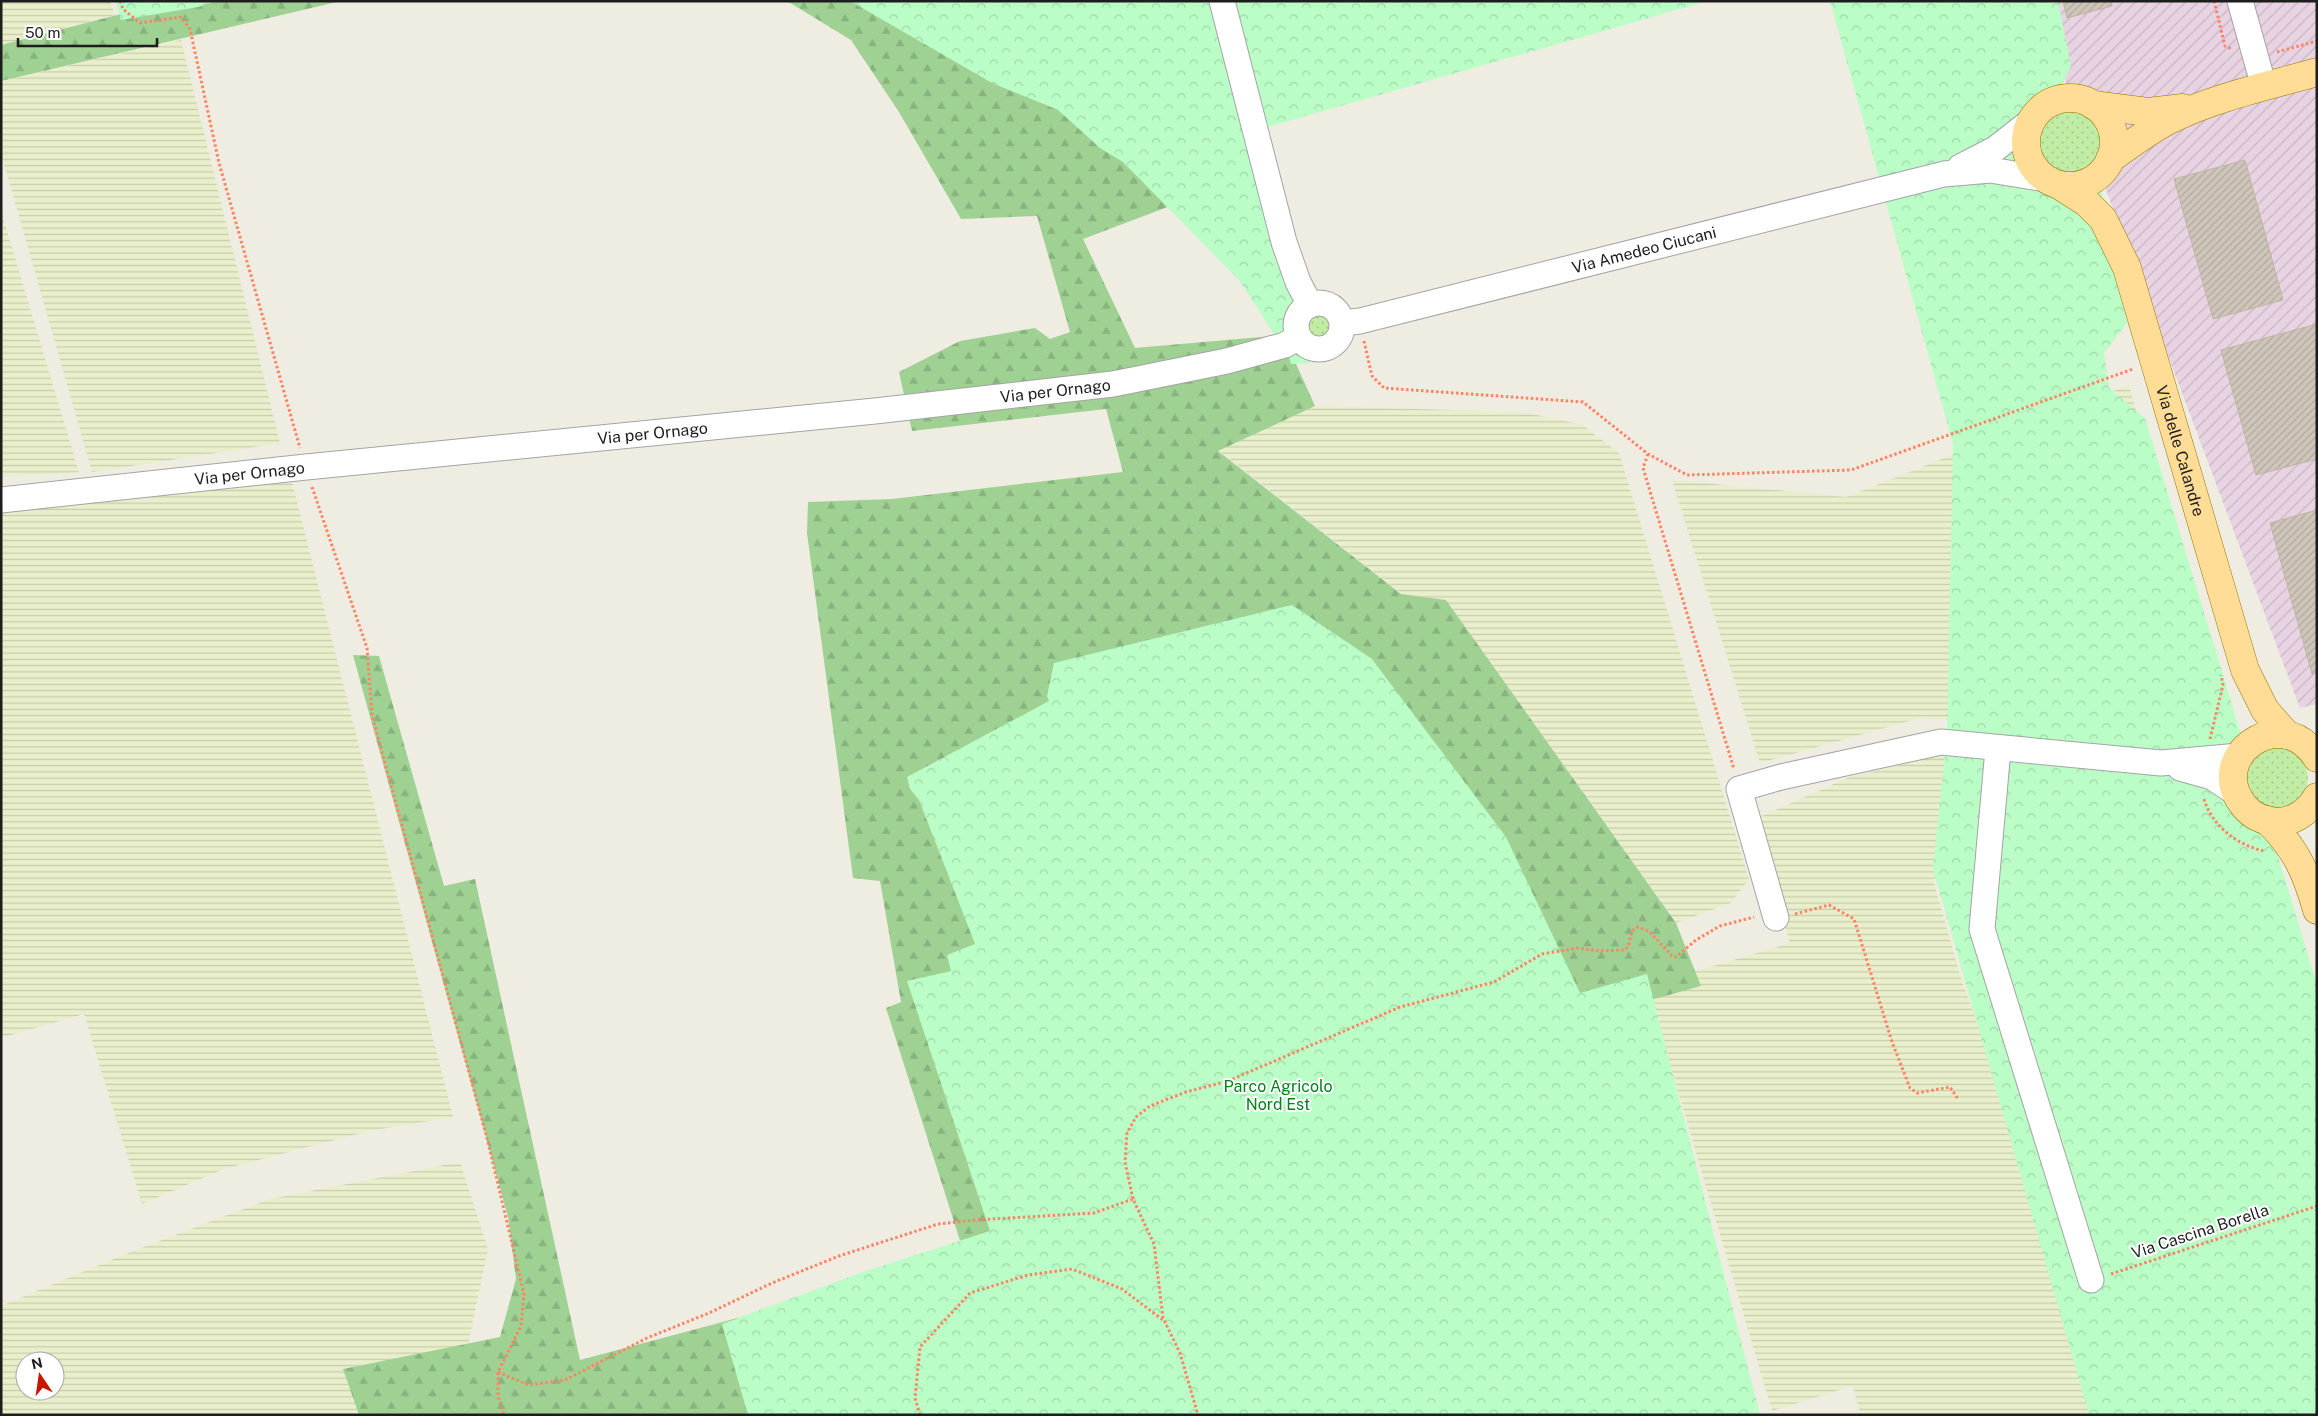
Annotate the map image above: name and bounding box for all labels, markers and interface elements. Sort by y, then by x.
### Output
scale bar [18,15,156,47]
text: 50 m [25,24,60,41]
street label: Via Amedeo Ciucani [1570,223,1718,277]
street label: Via per Ornago [999,375,1112,407]
street label: Via delle Calandre [2152,383,2208,519]
street label: Via per Ornago [596,419,709,448]
street label: Via per Ornago [193,458,306,489]
park label: Parco Agricolo Nord Est [1224,1077,1332,1114]
street label: Via Cascina Borella [2129,1200,2271,1263]
north arrow [15,1351,65,1401]
text: N [30,1354,44,1372]

